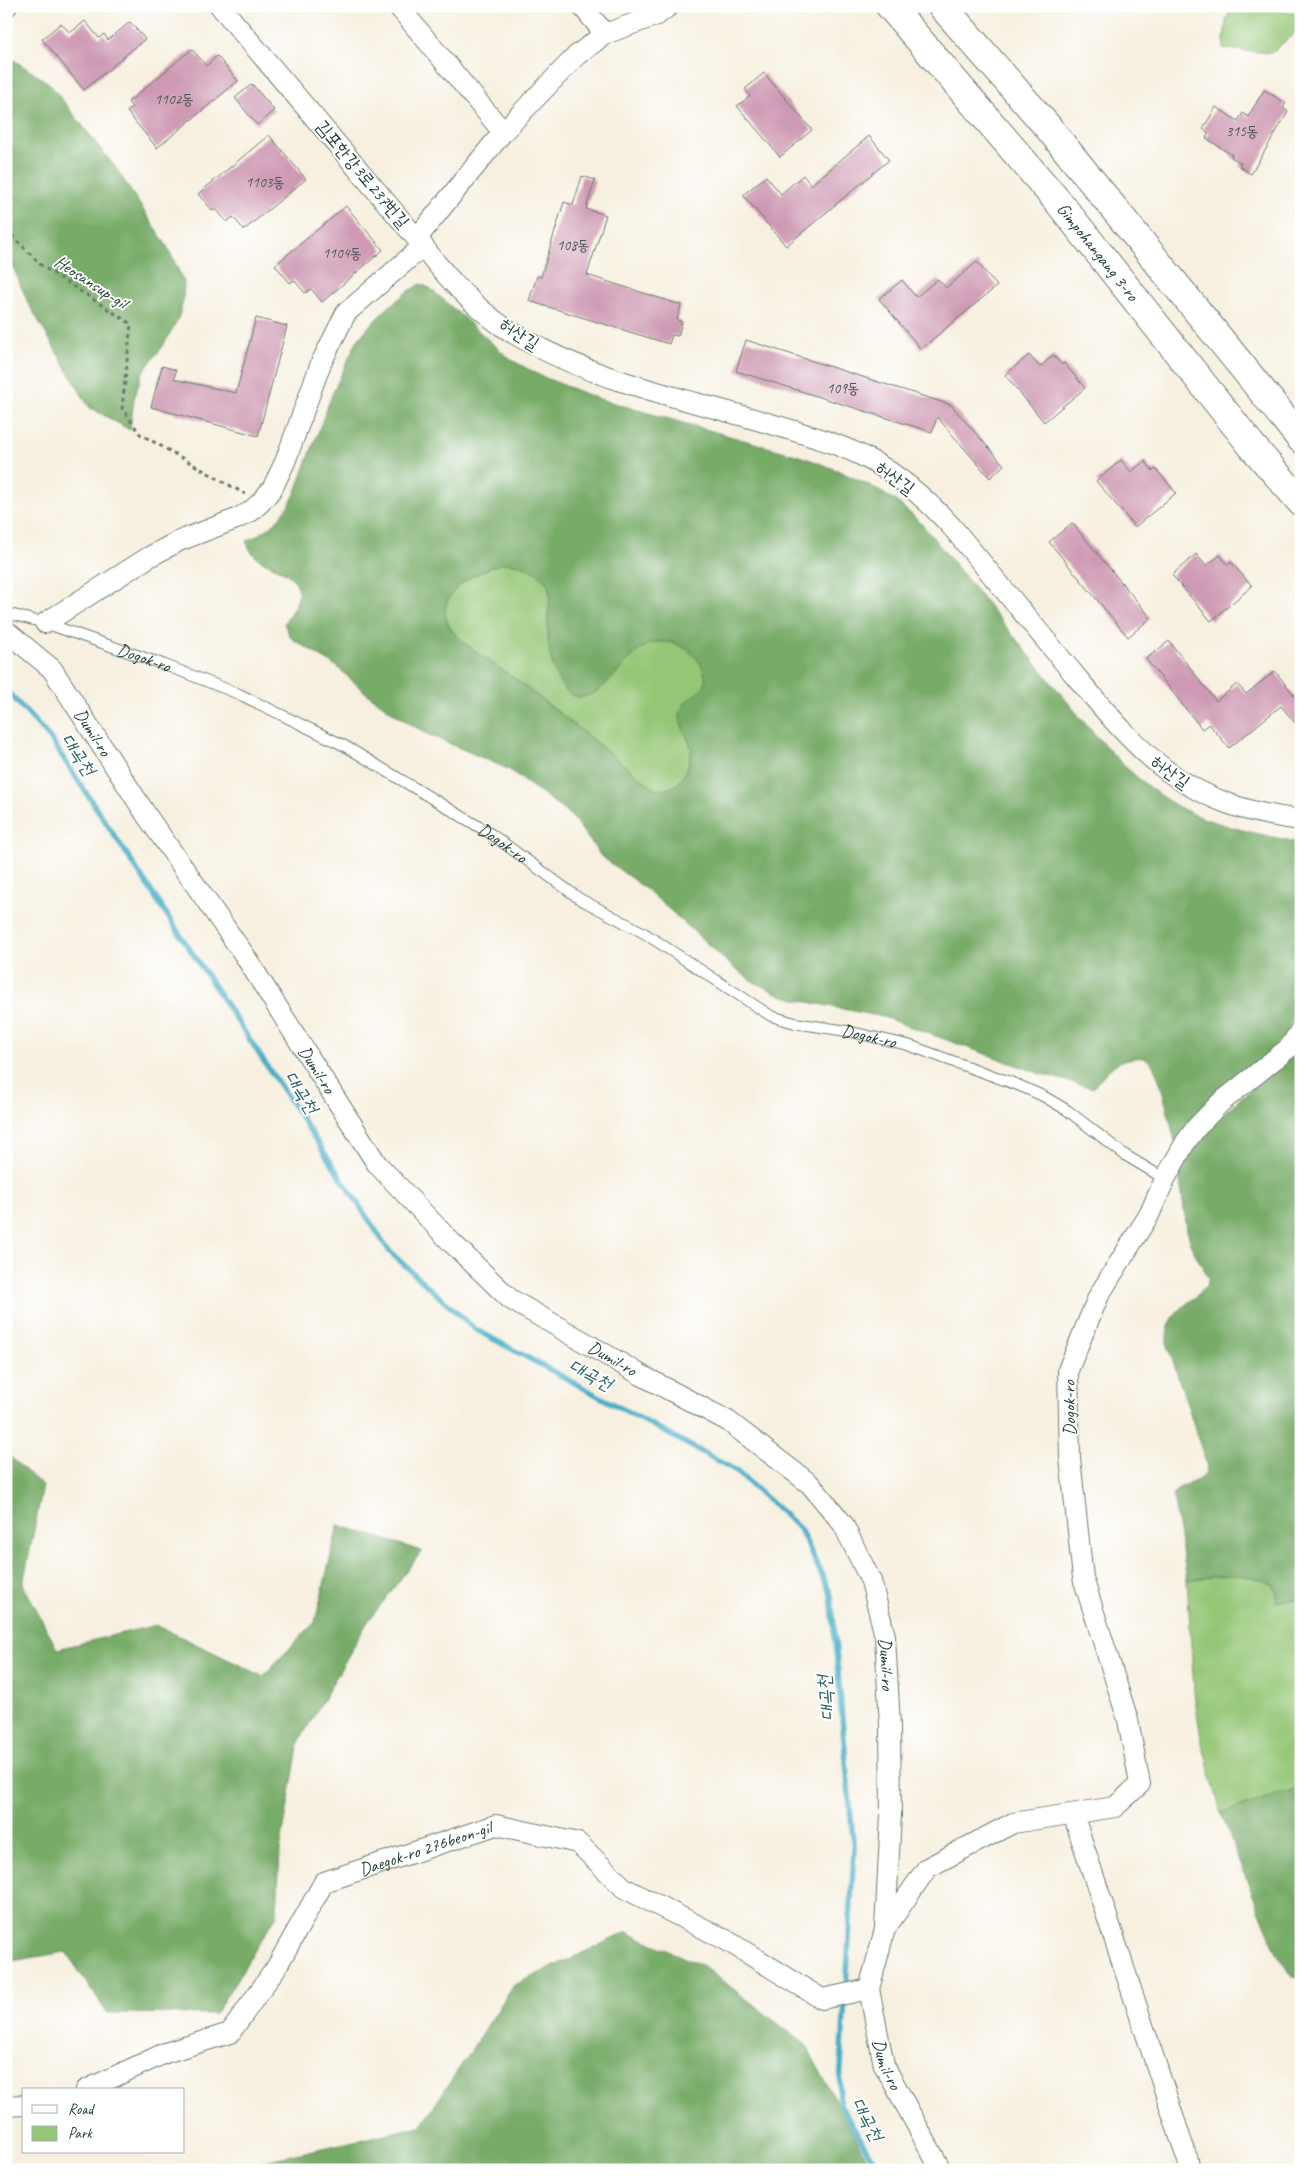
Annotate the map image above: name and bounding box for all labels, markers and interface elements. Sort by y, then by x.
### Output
house number: 1102동 [154,90,194,109]
street label: 김포한강3로237번길 [312,116,415,233]
house number: 315동 [1226,122,1258,141]
house number: 1103동 [245,173,285,192]
street label: Gimpohangang 3-ro [1052,198,1145,307]
house number: 108동 [557,236,589,255]
house number: 1104동 [322,244,362,263]
street label: Heosansup-gil [50,250,134,315]
street label: 허산길 [495,313,544,355]
house number: 109동 [827,379,859,398]
street label: 허산길 [871,457,920,500]
street label: Dogok-ro [114,638,175,678]
street label: Dumil-ro [69,704,117,762]
water label: 대곡천 [55,729,102,782]
street label: 허산길 [1146,751,1195,794]
street label: Dogok-ro [474,818,533,869]
street label: Dogok-ro [840,1019,900,1053]
street label: Dumil-ro [294,1042,341,1099]
water label: 대곡천 [279,1067,325,1120]
street label: Dumil-ro [584,1336,642,1382]
water label: 대곡천 [565,1354,618,1397]
street label: Dogok-ro [1057,1379,1080,1436]
street label: Dumil-ro [874,1637,899,1692]
water label: 대곡천 [812,1672,840,1722]
street label: Daegok-ro 276beon-gil [356,1815,497,1881]
street label: Dumil-ro [868,2037,907,2095]
legend [22,2088,185,2154]
water label: 대곡천 [846,2094,889,2147]
text: Road [68,2100,95,2119]
text: Park [68,2124,93,2143]

